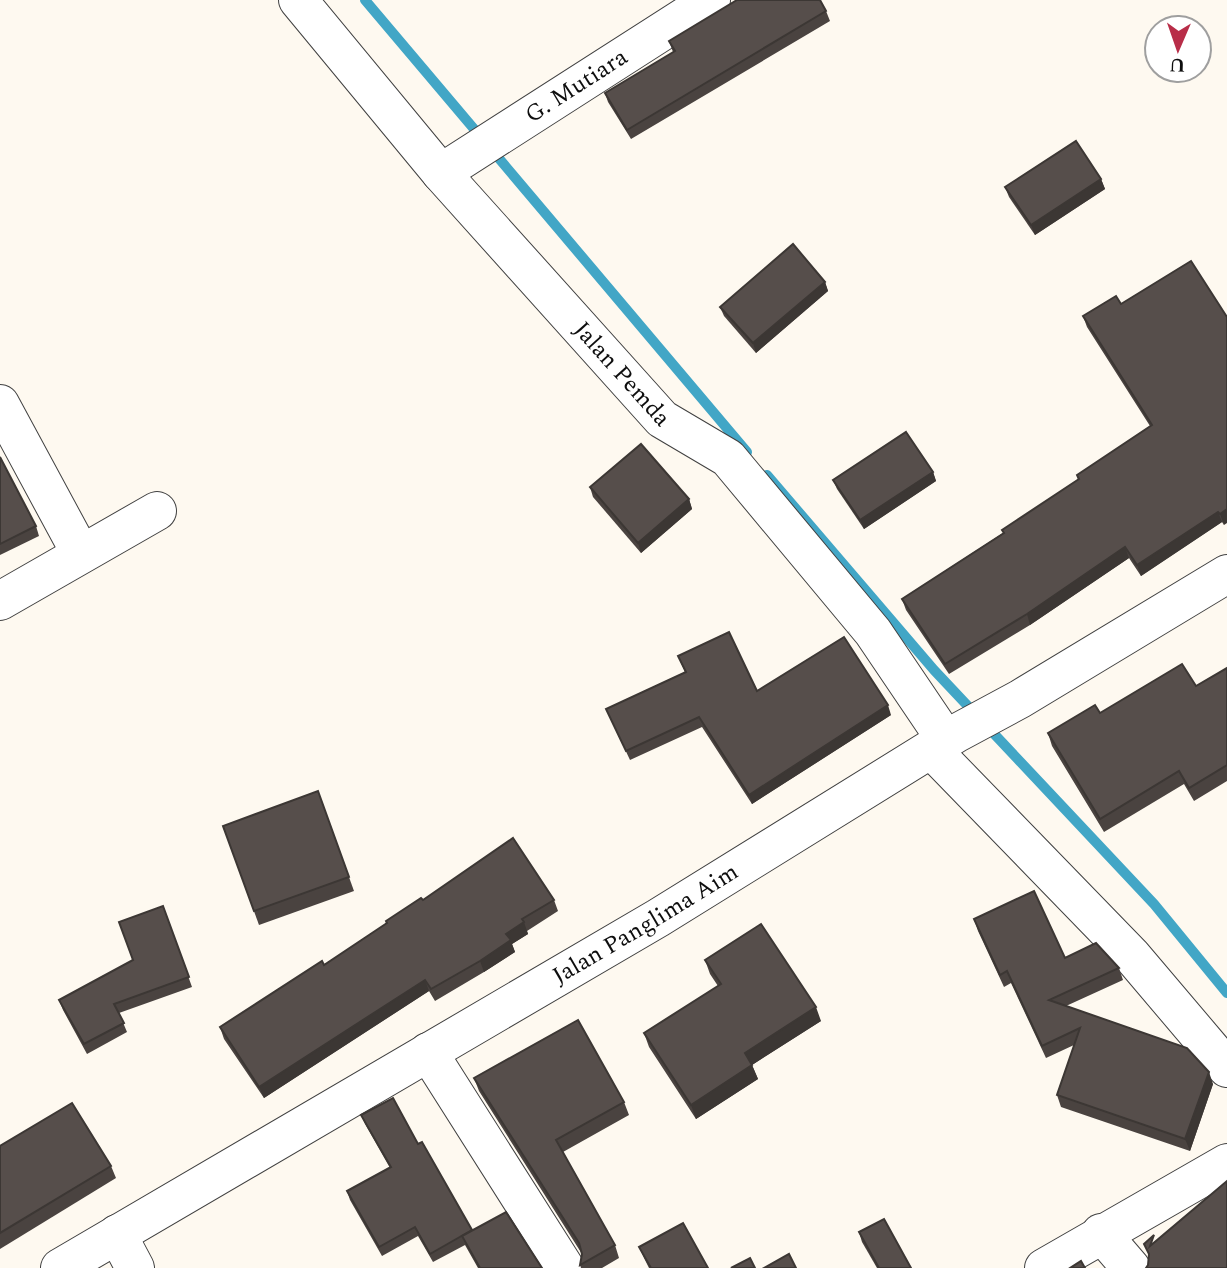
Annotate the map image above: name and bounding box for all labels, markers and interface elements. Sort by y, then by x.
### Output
north arrow [1143,14,1213,84]
street label: G. Mutiara [518,39,635,133]
text: U [1169,50,1186,79]
street label: Jalan Pemda [565,313,679,435]
street label: Jalan Panglima Aim [546,854,746,994]

